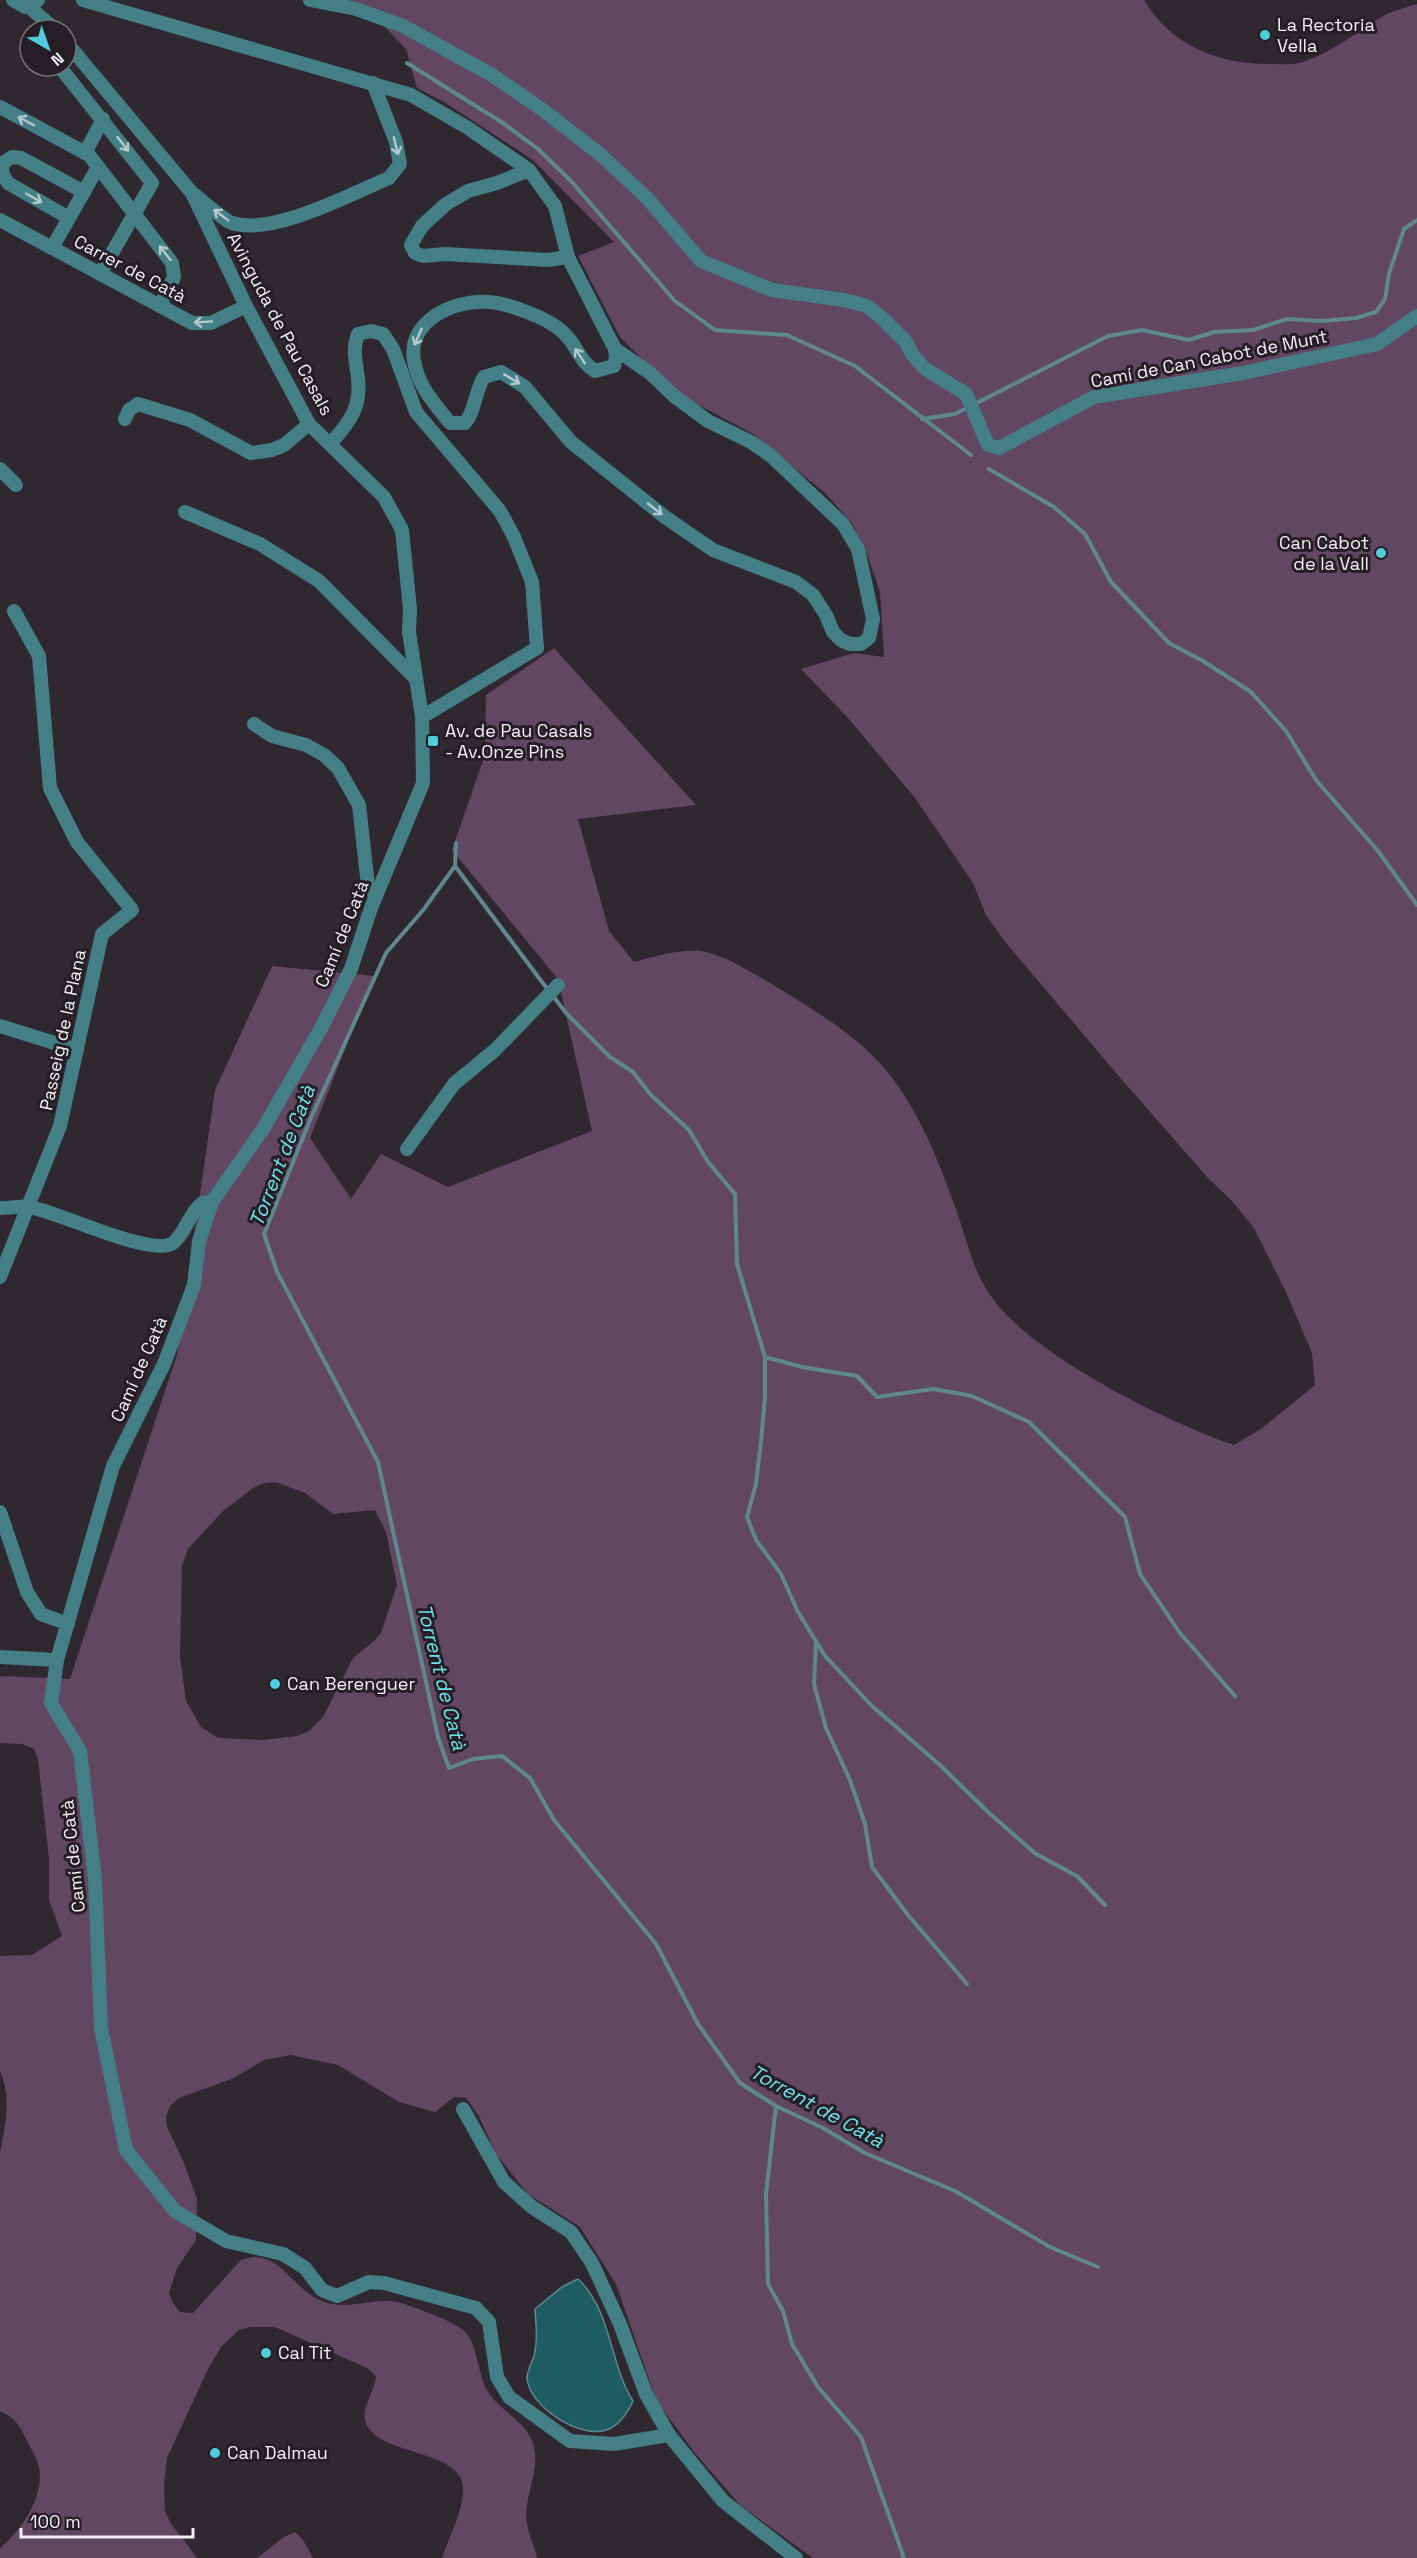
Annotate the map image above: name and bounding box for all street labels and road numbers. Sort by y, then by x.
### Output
street label: Avinguda de Pau Casals [222,228,338,419]
street label: Carrer de Catà [70,229,190,308]
street label: Camí de Can Cabot de Munt [1089,324,1329,393]
street label: Camí de Catà [310,877,373,991]
street label: Passeig de la Plana [34,947,91,1113]
street label: Camí de Catà [105,1312,172,1425]
street label: Camí de Catà [55,1799,90,1914]

